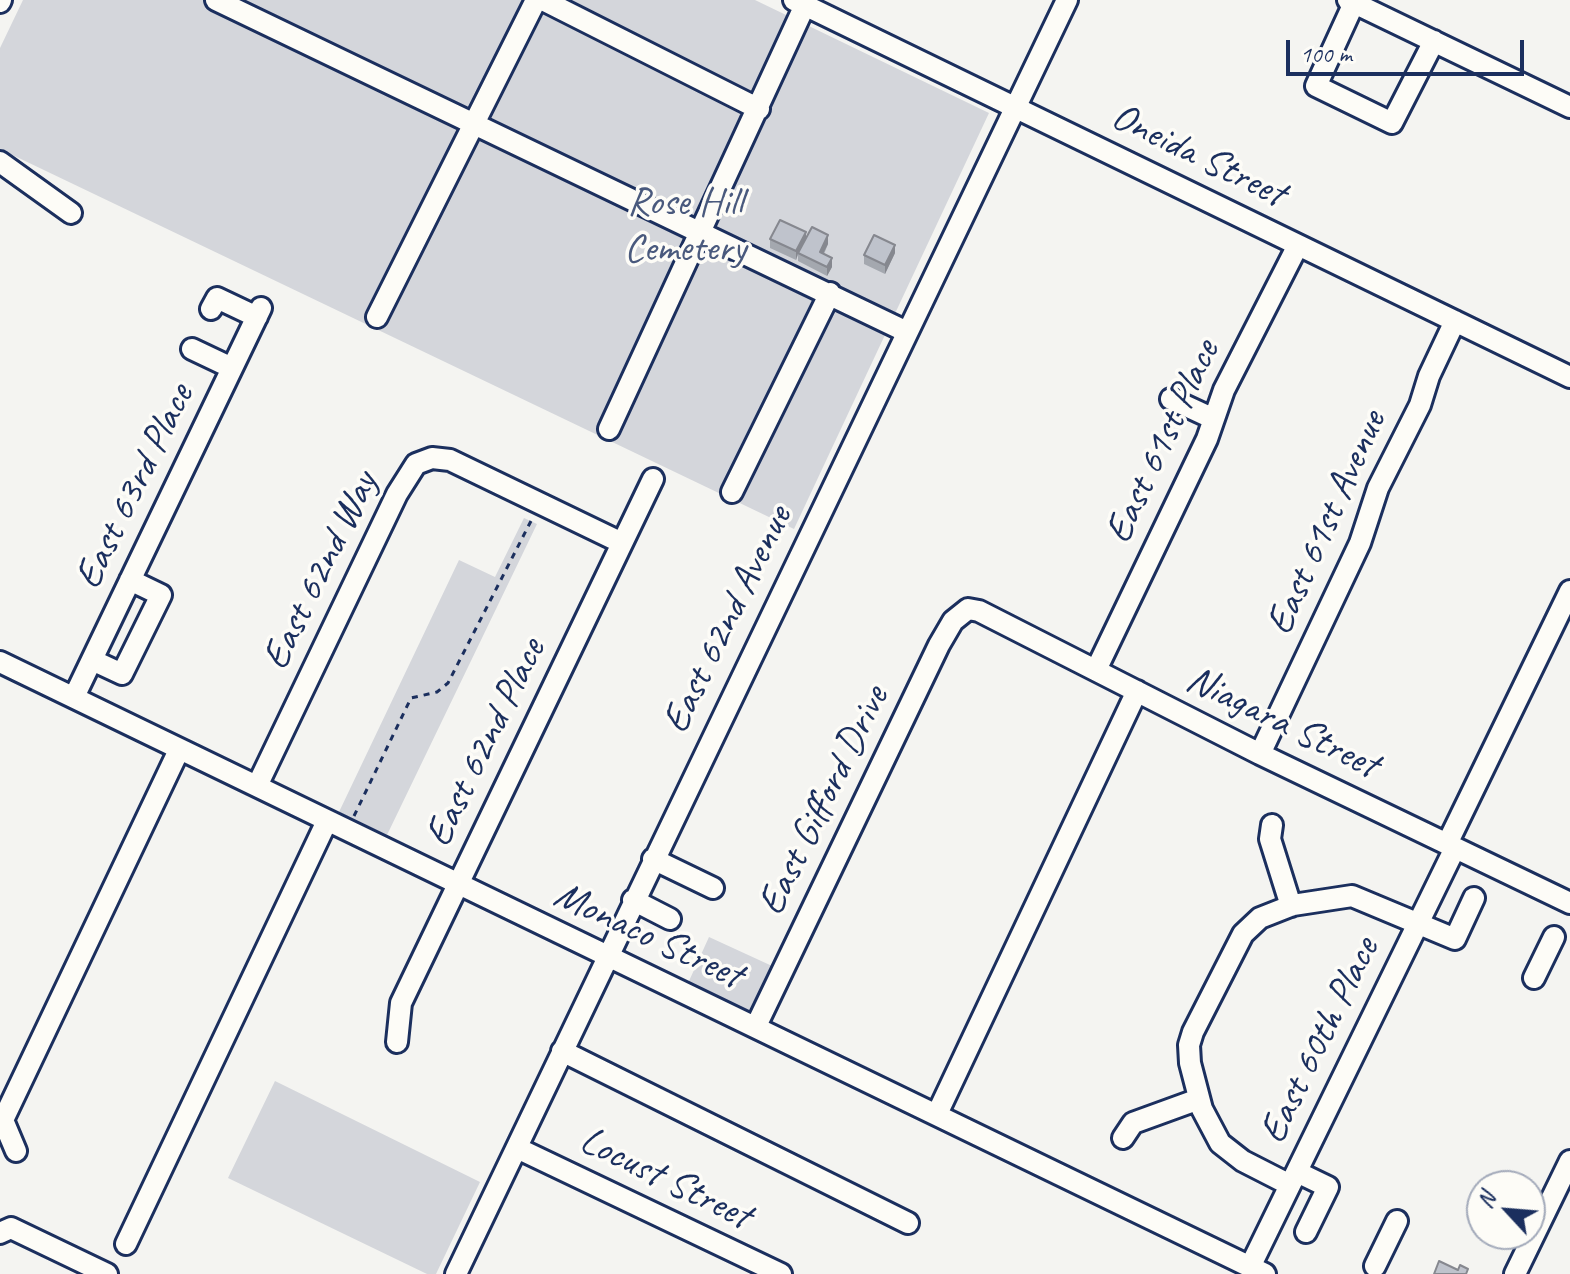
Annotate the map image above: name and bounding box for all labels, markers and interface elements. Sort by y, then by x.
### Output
scale bar [1290,24,1528,74]
text: 100 m [1300,39,1352,69]
street label: Oneida Street [1103,93,1293,219]
park label: Rose Hill Cemetery [624,180,746,274]
street label: East 61st Place [1095,333,1231,551]
street label: East 63rd Place [65,377,205,597]
street label: East 61st Avenue [1256,404,1398,642]
street label: East 62nd Way [253,464,389,678]
street label: East 62nd Avenue [652,499,804,741]
street label: East 62nd Place [415,631,557,855]
street label: Niagara Street [1178,656,1386,790]
street label: East Gifford Drive [748,679,900,923]
street label: Monaco Street [546,872,750,1000]
street label: East 60th Place [1250,930,1390,1152]
street label: Locust Street [572,1117,758,1241]
north arrow [1466,1170,1546,1250]
text: N [1471,1188,1502,1213]

